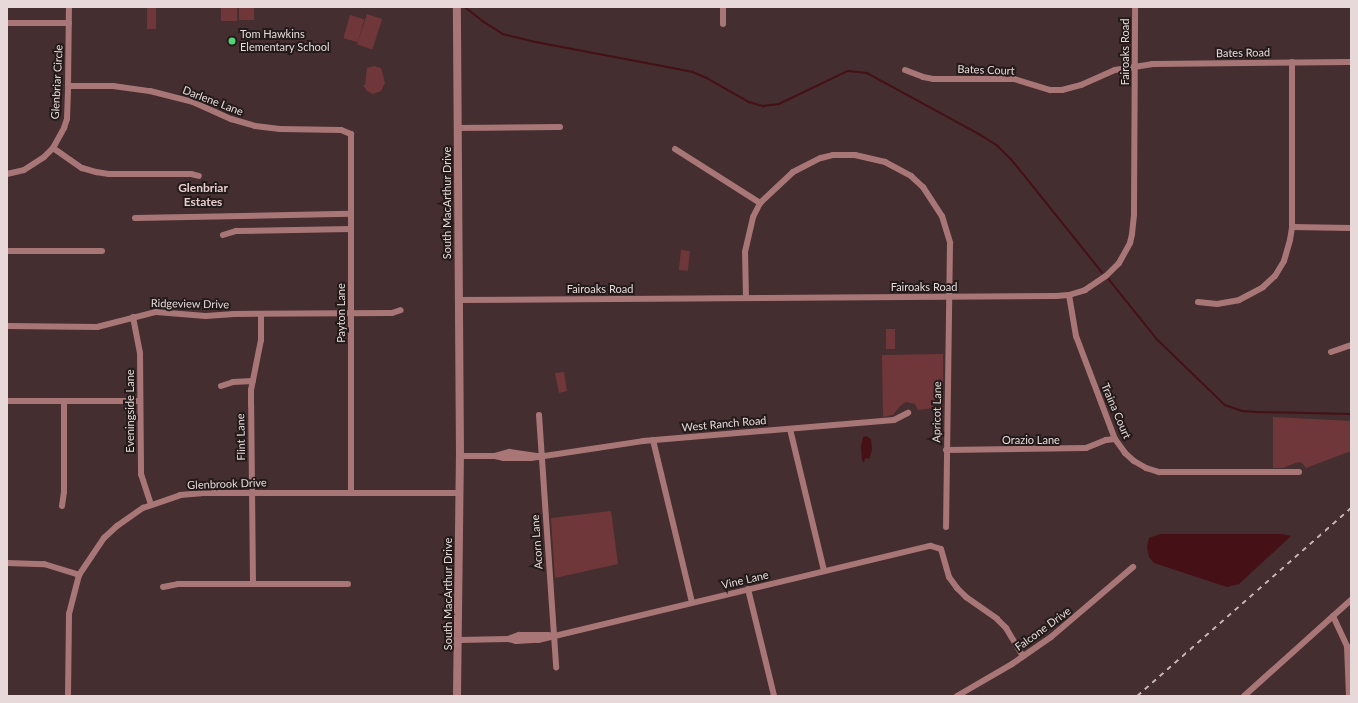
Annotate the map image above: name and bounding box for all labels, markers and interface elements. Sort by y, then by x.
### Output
street label: Fairoaks Road [1118,19,1132,85]
place label: Tom Hawkins Elementary School [240,28,330,54]
marker: Tom Hawkins Elementary School [227,36,237,46]
street label: Glenbriar Circle [48,44,66,120]
street label: Bates Road [1216,46,1270,60]
street label: Bates Court [957,62,1015,78]
street label: Darlene Lane [181,83,245,119]
street label: South MacArthur Drive [440,147,454,259]
district label: Glenbriar Estates [178,181,228,209]
street label: Fairoaks Road [891,280,957,294]
street label: Fairoaks Road [567,282,633,296]
street label: Payton Lane [334,283,348,343]
street label: Ridgeview Drive [151,297,229,311]
street label: Eveningside Lane [123,369,137,453]
street label: Apricot Lane [930,381,944,443]
street label: Traina Court [1098,381,1134,441]
street label: Flint Lane [234,413,248,461]
street label: West Ranch Road [681,414,767,434]
street label: Orazio Lane [1002,433,1060,447]
street label: Glenbrook Drive [187,476,267,492]
street label: Acorn Lane [529,514,545,570]
street label: South MacArthur Drive [441,538,455,650]
street label: Vine Lane [720,568,770,592]
street label: Falcone Drive [1012,604,1074,654]

